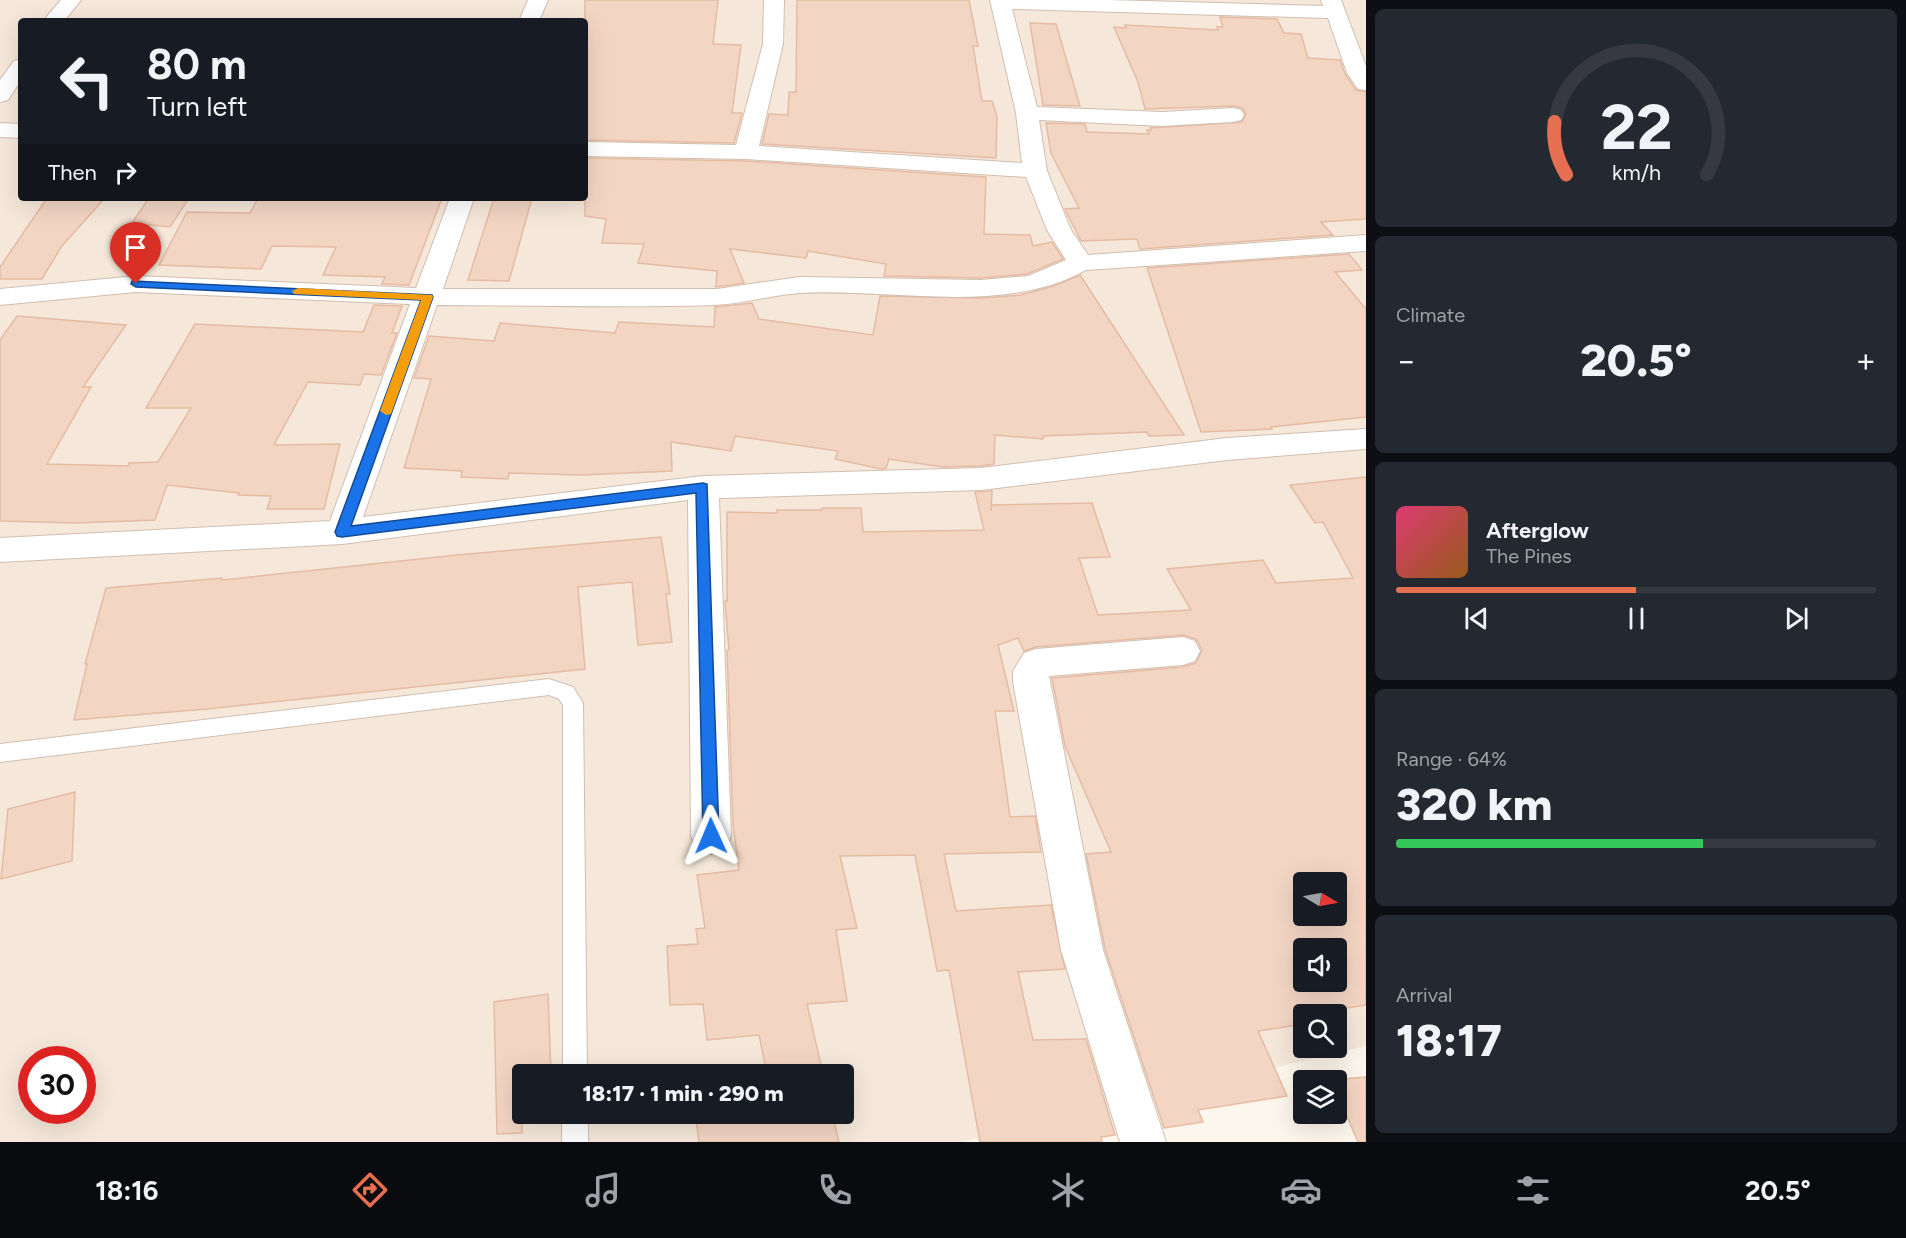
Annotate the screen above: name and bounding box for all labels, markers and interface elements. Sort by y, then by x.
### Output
text: 80 m [147,39,247,90]
icon: left [48,42,126,120]
text: Turn left [147,90,247,123]
text: 22 [1600,90,1672,165]
icon: right [109,156,142,189]
text: Then [48,159,97,186]
text: km/h [1612,160,1660,185]
pin [110,222,161,284]
icon: arrive [119,231,152,264]
text: Climate [1396,303,1465,327]
text: 20.5° [1580,333,1692,387]
text: − [1396,341,1417,380]
text: + [1855,341,1876,380]
text: Afterglow [1486,517,1589,544]
text: The Pines [1486,544,1572,568]
icon: previous [1460,602,1493,635]
icon: pause [1620,602,1653,635]
icon: next [1780,602,1813,635]
text: Range · 64% [1396,747,1507,771]
text: 320 km [1396,777,1553,831]
position arrow [679,804,743,868]
north arrow [1293,872,1347,926]
map controls [1293,872,1347,1124]
button: sound [1293,938,1347,992]
text: Arrival [1396,983,1452,1007]
button: search [1293,1004,1347,1058]
text: 18:17 [1396,1013,1502,1067]
speed limit sign: 30 [18,1046,96,1124]
button: layers [1293,1070,1347,1124]
text: 18:17 · 1 min · 290 m [582,1080,784,1107]
icon: directions [349,1169,391,1211]
icon: music [582,1169,624,1211]
icon: phone [814,1169,856,1211]
icon: climate [1047,1169,1089,1211]
icon: car [1280,1169,1322,1211]
icon: filters [1512,1169,1554,1211]
text: 18:16 [95,1174,158,1207]
text: 20.5° [1745,1174,1811,1207]

